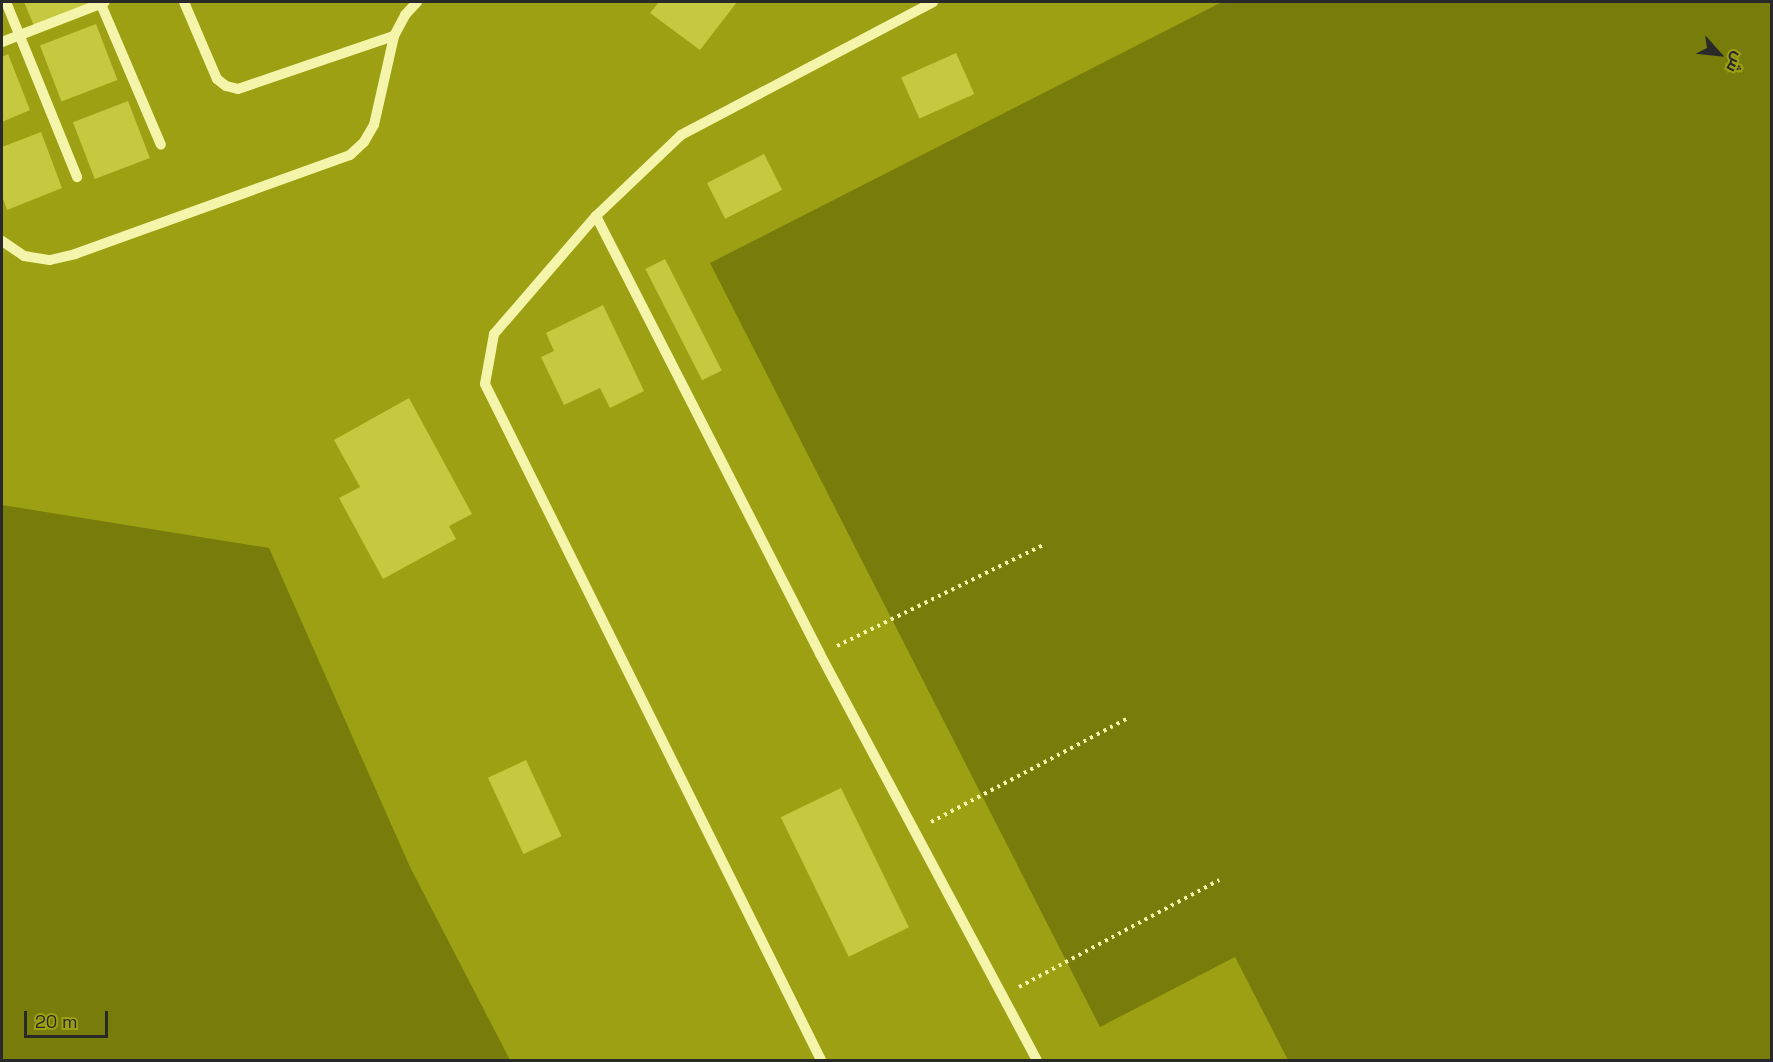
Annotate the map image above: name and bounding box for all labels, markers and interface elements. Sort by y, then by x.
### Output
north arrow [1689,24,1749,84]
text: ش [1721,48,1749,76]
scale bar [27,999,111,1037]
text: 20 m [35,1010,78,1033]

